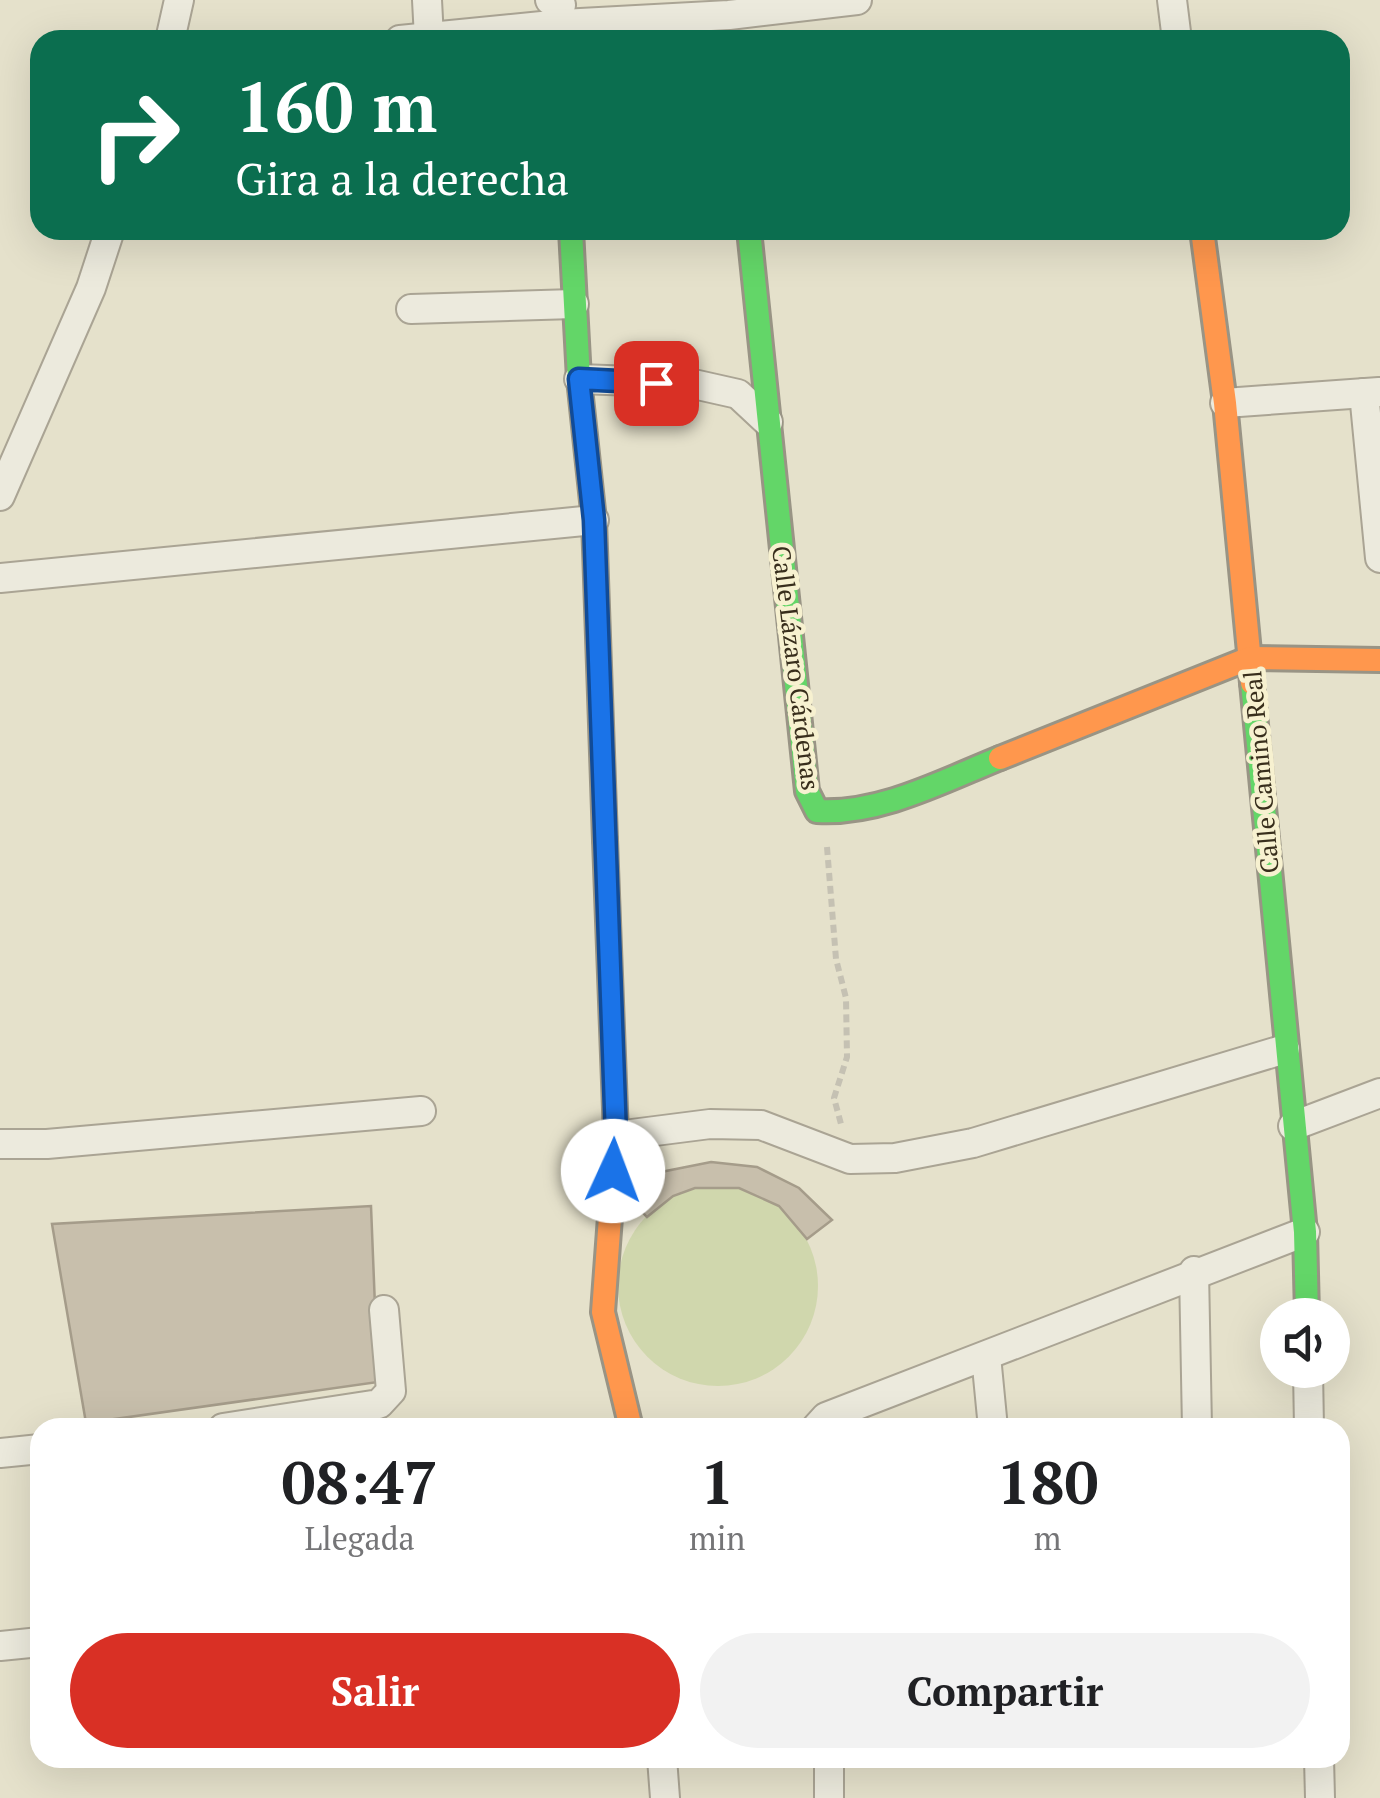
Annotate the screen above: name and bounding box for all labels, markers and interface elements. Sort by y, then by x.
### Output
text: 160 m [235,59,437,152]
icon: right [70,70,200,200]
text: Gira a la derecha [235,148,569,208]
pin [614,341,699,426]
icon: arrive [629,356,684,411]
street label: Calle Lázaro Cárdenas [765,544,828,792]
street label: Calle Camino Real [1235,669,1286,875]
position arrow [561,1119,665,1223]
map controls [1260,1298,1350,1388]
button: sound [1260,1298,1350,1388]
text: 08:47 [281,1442,438,1521]
text: 1 [700,1442,734,1521]
text: 180 [997,1442,1099,1521]
text: Llegada [304,1517,415,1559]
text: min [689,1517,745,1559]
text: m [1034,1517,1061,1559]
button: Salir [70,1633,680,1748]
button: Compartir [700,1633,1310,1748]

